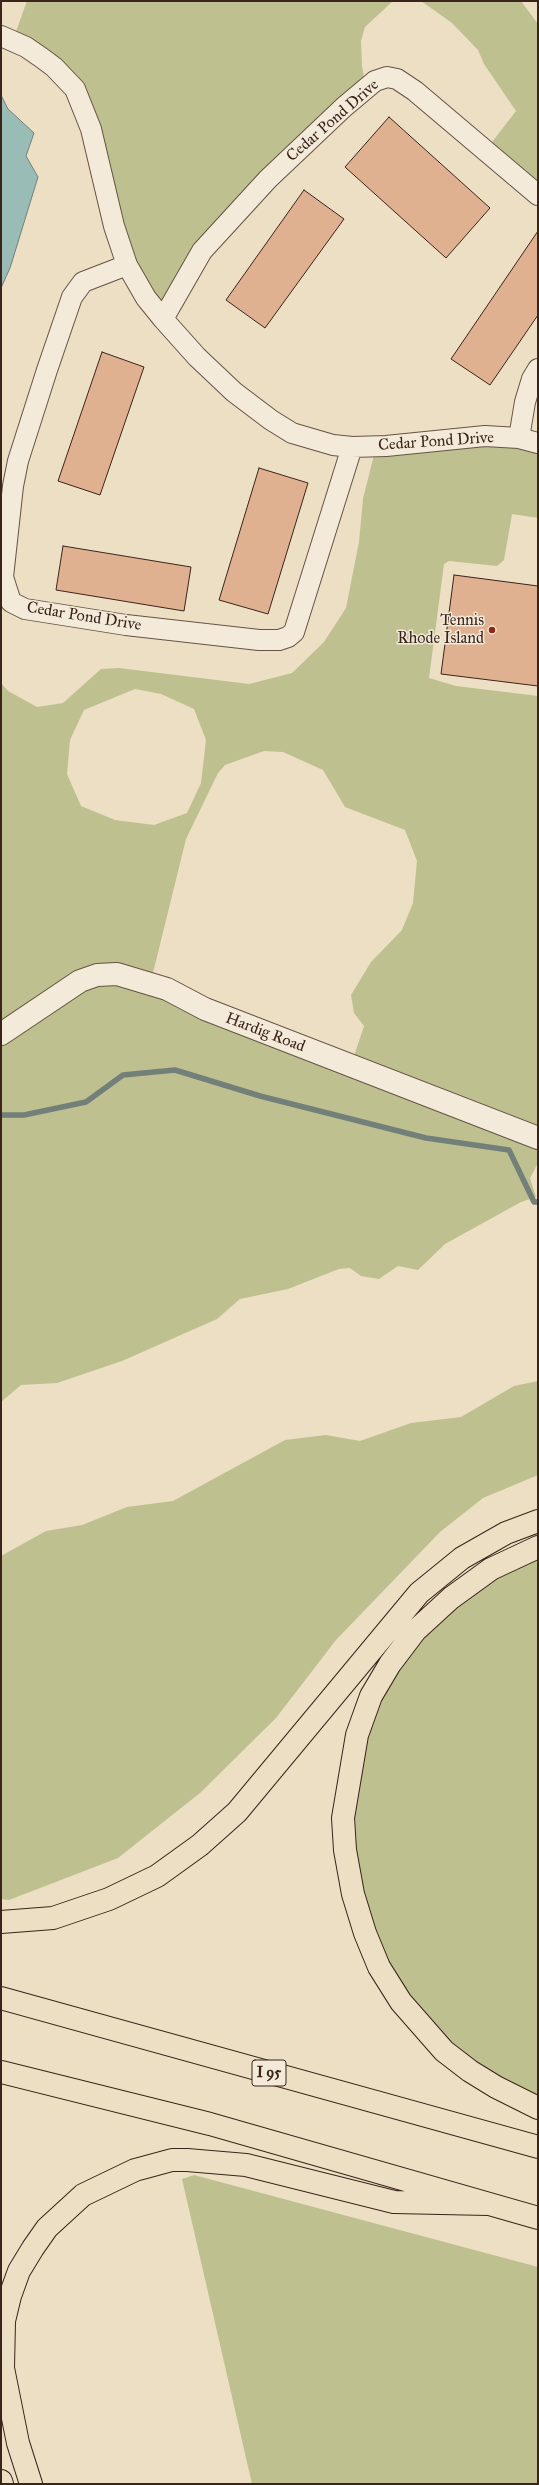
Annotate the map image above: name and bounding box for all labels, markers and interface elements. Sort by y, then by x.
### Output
street label: Cedar Pond Drive [283,76,383,166]
street label: Cedar Pond Drive [378,428,494,456]
street label: Cedar Pond Drive [25,598,143,636]
place label: Tennis Rhode Island [397,611,484,649]
marker: Tennis Rhode Island [487,625,497,635]
street label: Hardig Road [222,1009,308,1057]
road number: I 95 [252,2060,286,2086]

